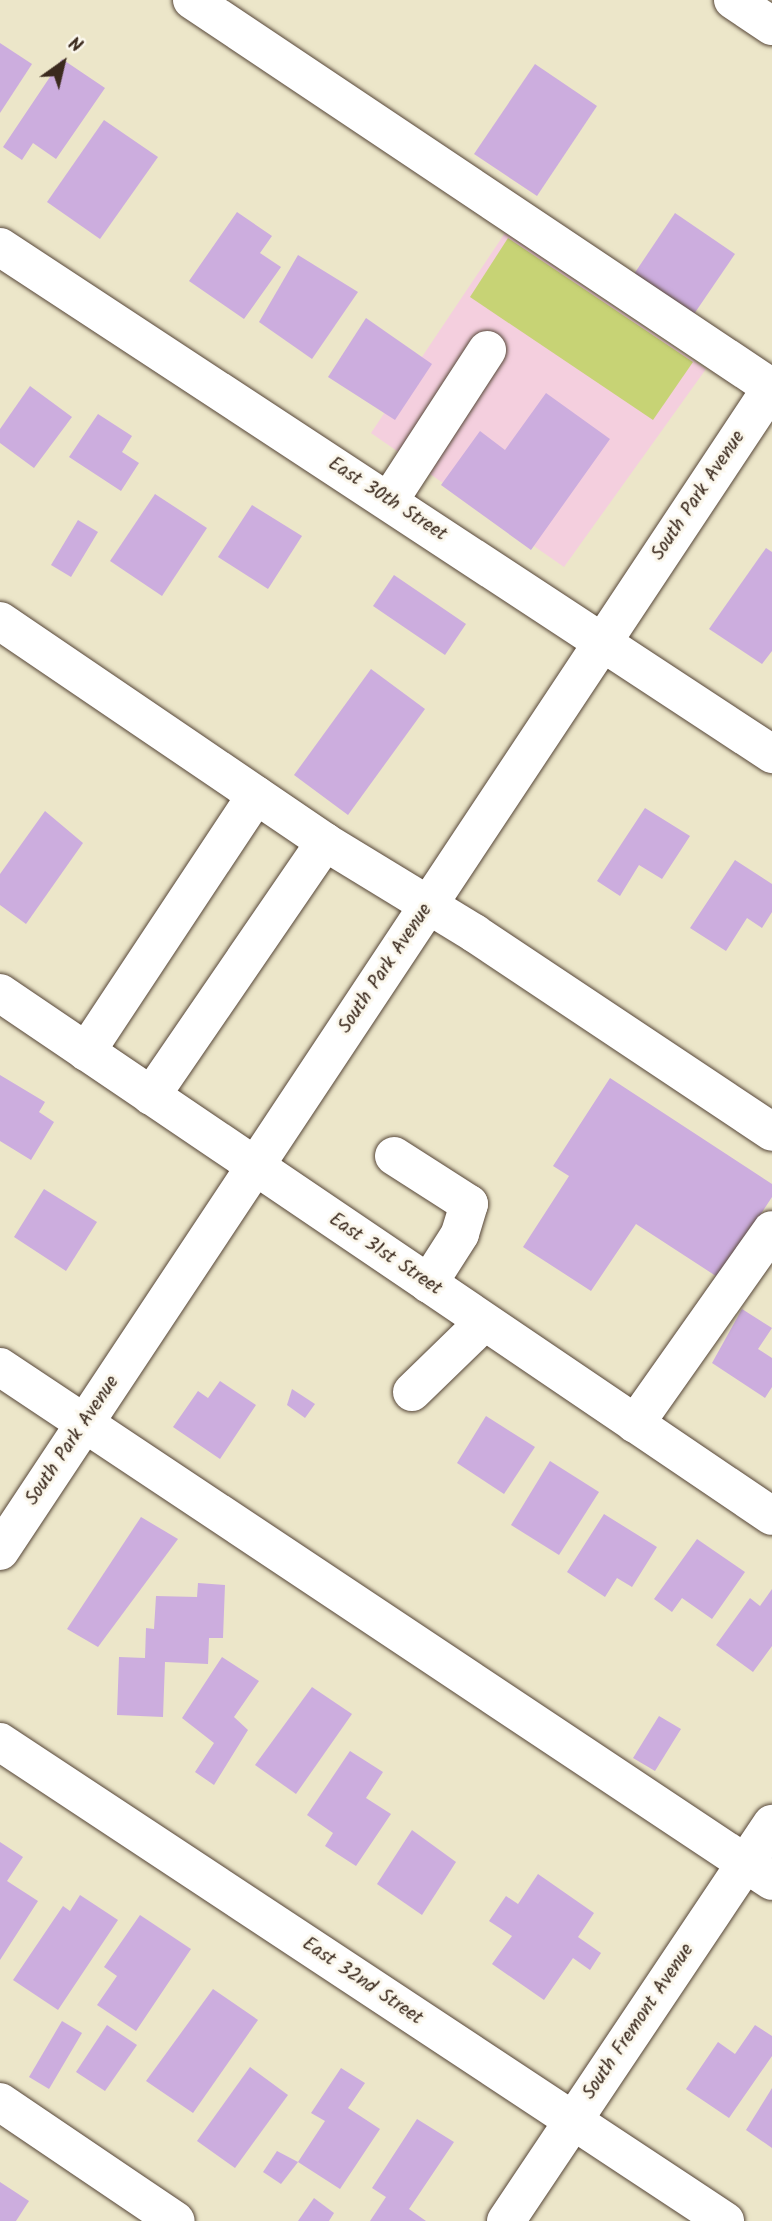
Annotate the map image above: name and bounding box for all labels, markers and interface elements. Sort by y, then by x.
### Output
north arrow [28,28,98,98]
text: N [61,30,88,61]
street label: South Park Avenue [647,427,751,565]
street label: East 30th Street [323,453,451,547]
street label: South Park Avenue [334,900,438,1038]
street label: East 31st Street [324,1209,446,1301]
street label: South Park Avenue [21,1372,125,1510]
street label: East 32nd Street [297,1933,427,2031]
street label: South Fremont Avenue [579,1940,699,2104]

